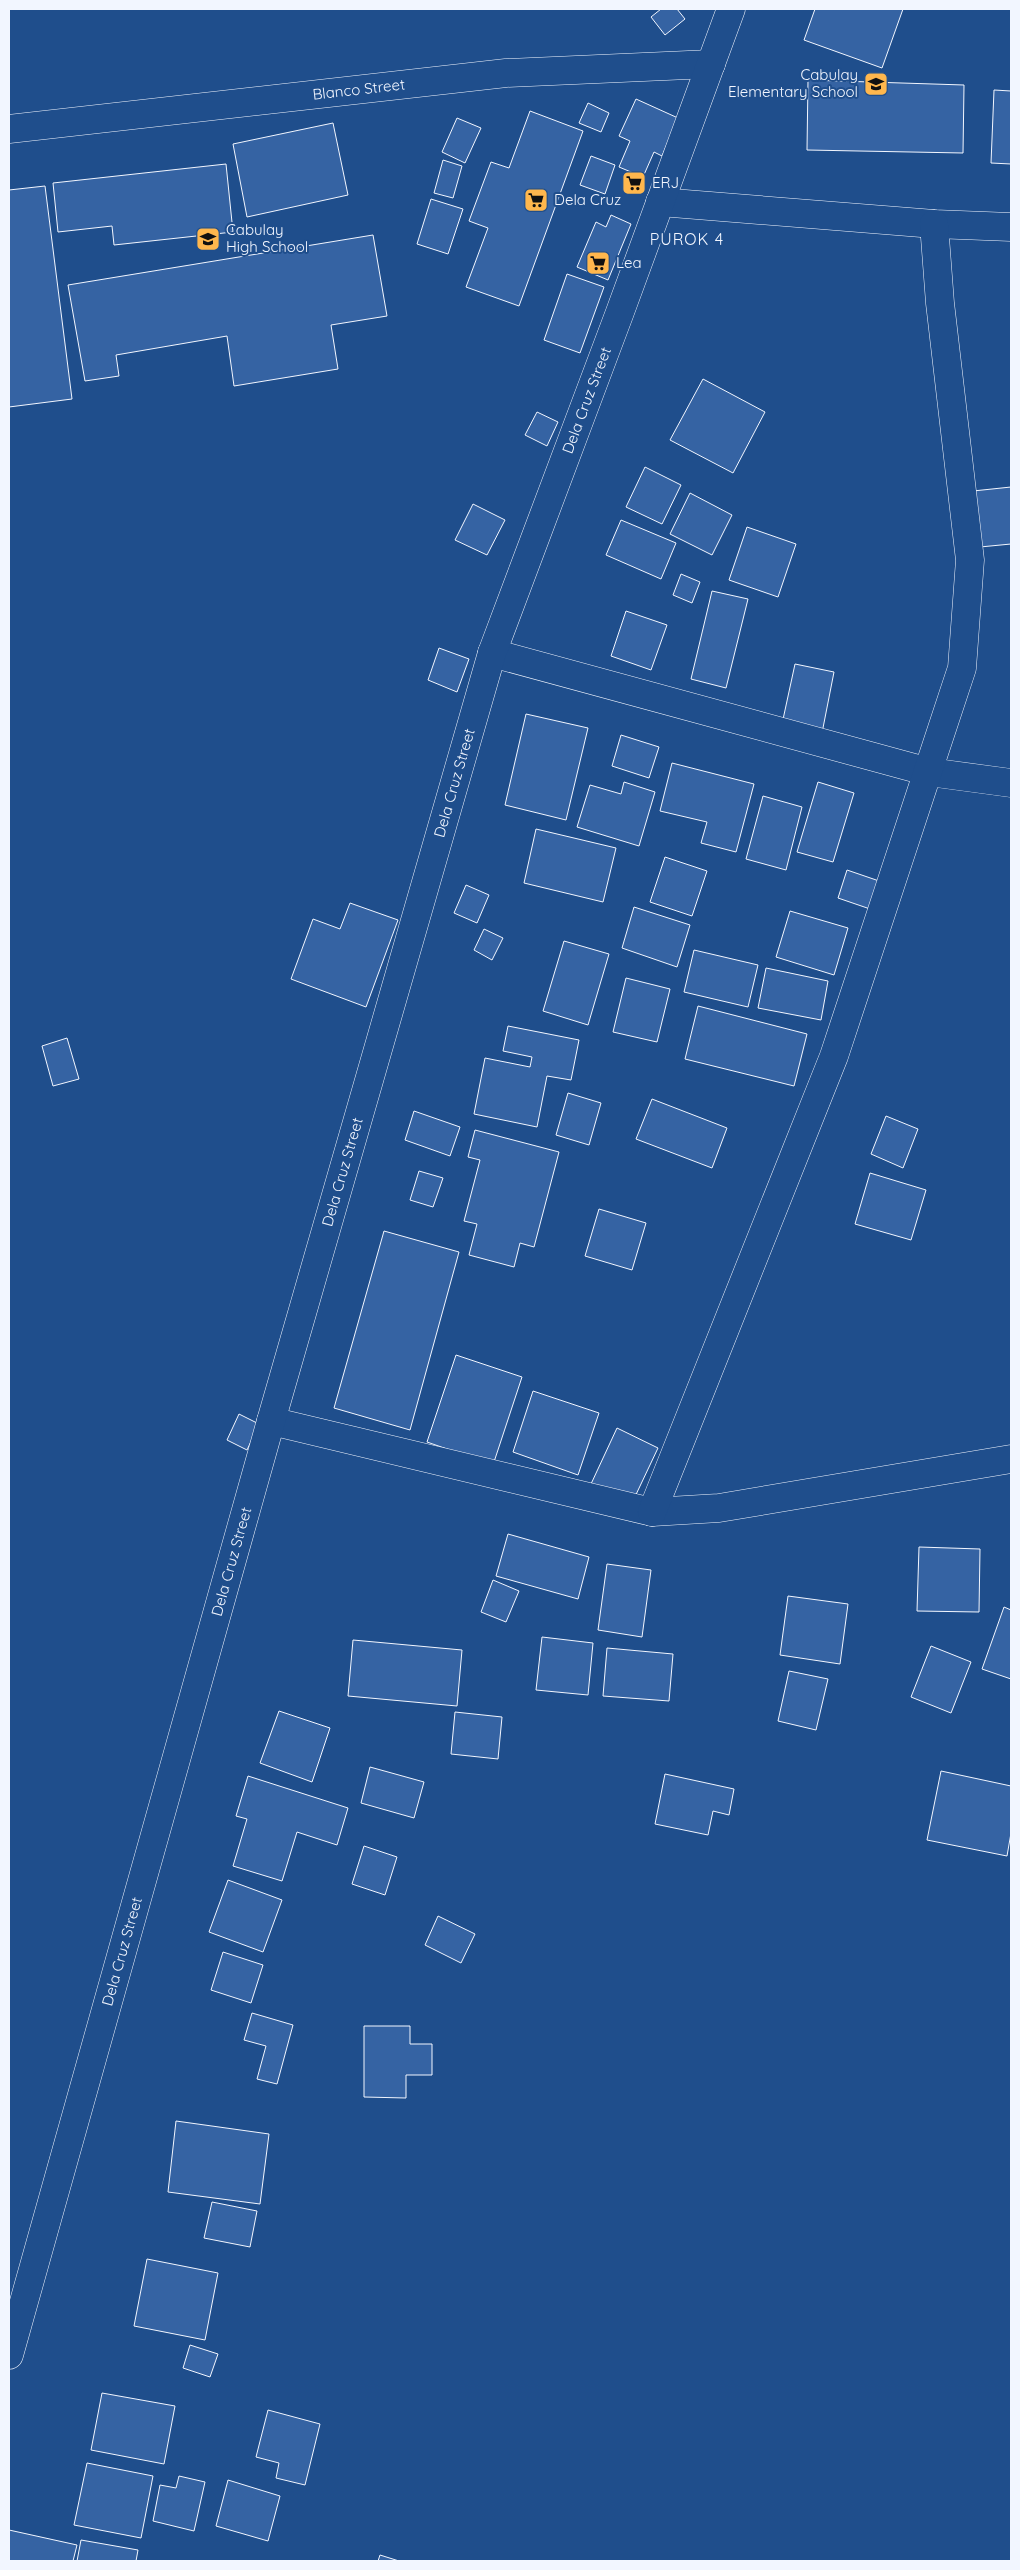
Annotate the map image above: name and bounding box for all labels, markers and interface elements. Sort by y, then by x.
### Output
place label: Cabulay Elementary School [728,65,858,101]
school or university icon: Cabulay Elementary School [863,71,889,97]
street label: Blanco Street [311,74,406,104]
supermarket icon: ERJ [621,170,647,196]
place label: ERJ [652,173,679,192]
supermarket icon: Dela Cruz [523,187,549,213]
place label: Dela Cruz [554,190,621,209]
place label: Cabulay High School [226,220,308,256]
school or university icon: Cabulay High School [195,226,221,252]
district label: PUROK 4 [650,229,724,249]
supermarket icon: Lea [585,250,611,276]
place label: Lea [616,253,642,272]
street label: Dela Cruz Street [558,344,615,456]
street label: Dela Cruz Street [429,726,479,839]
street label: Dela Cruz Street [317,1115,367,1229]
street label: Dela Cruz Street [207,1505,255,1618]
street label: Dela Cruz Street [97,1895,146,2008]

